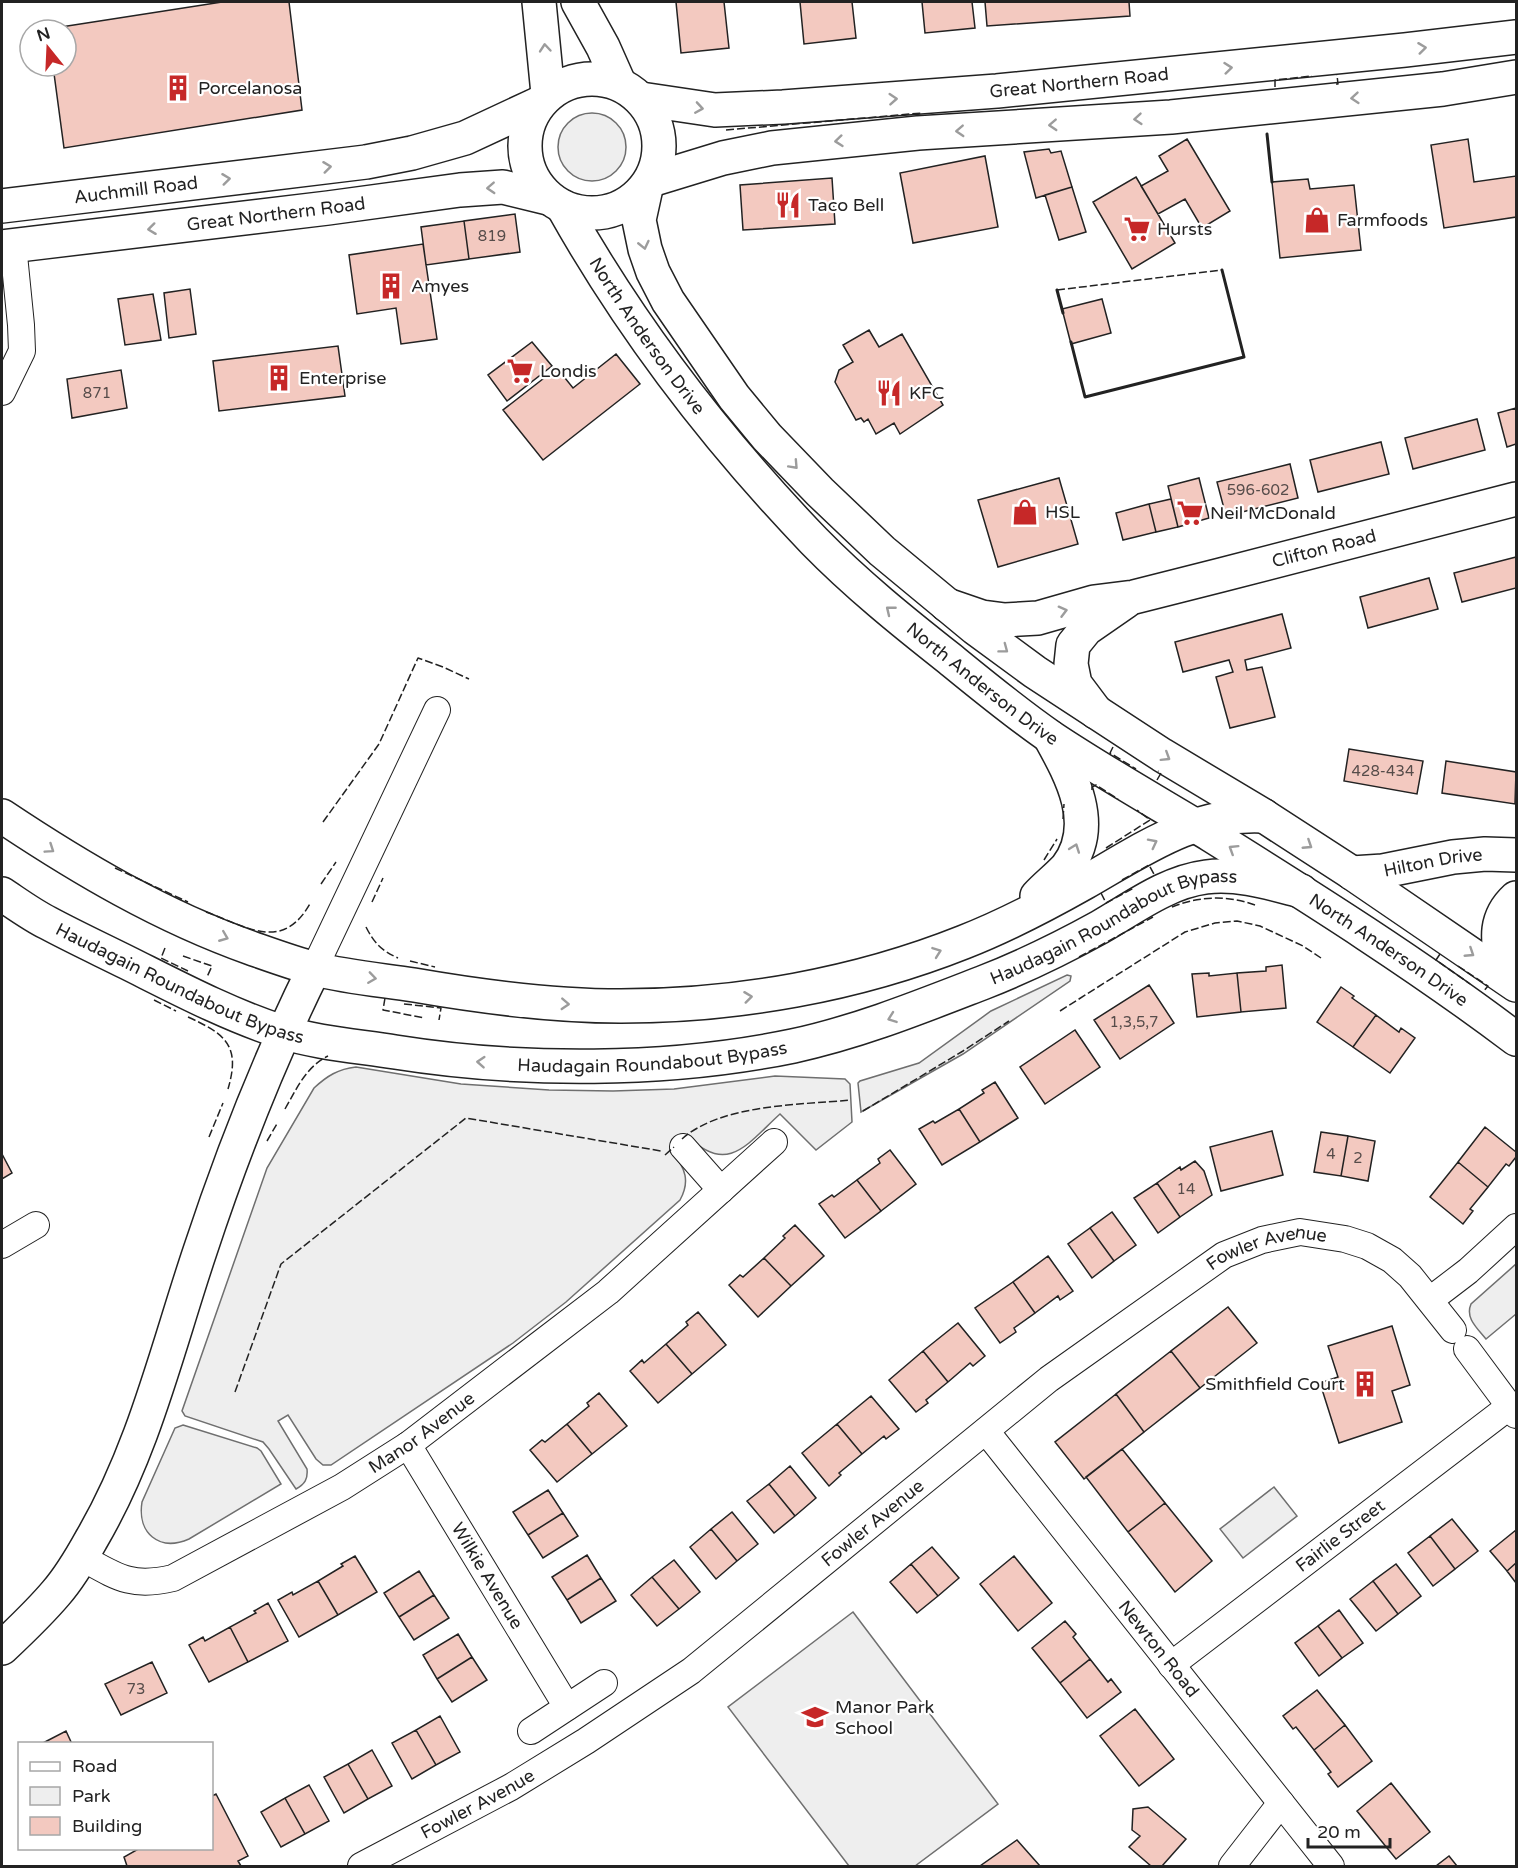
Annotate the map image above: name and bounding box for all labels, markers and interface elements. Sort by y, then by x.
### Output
north arrow [18,18,78,78]
text: N [34,23,53,46]
one-way arrow [1418,42,1427,55]
one-way arrow [539,43,552,52]
one-way arrow [1224,62,1233,75]
street label: Great Northern Road [989,63,1170,103]
building icon: Porcelanosa [163,73,193,103]
place label: Porcelanosa [198,77,302,99]
one-way arrow [1350,91,1359,104]
one-way arrow [888,92,897,105]
one-way arrow [694,101,703,113]
one-way arrow [1133,112,1142,125]
one-way arrow [1049,118,1058,131]
one-way arrow [955,124,964,137]
one-way arrow [834,134,843,147]
one-way arrow [323,161,332,173]
street label: Auchmill Road [73,171,199,208]
one-way arrow [222,173,231,186]
one-way arrow [487,181,496,194]
restaurant icon: Taco Bell [773,190,803,220]
street label: Great Northern Road [185,192,367,236]
place label: Taco Bell [808,194,884,216]
shop icon: Farmfoods [1302,205,1332,235]
place label: Farmfoods [1337,209,1428,231]
supermarket icon: Hursts [1122,214,1152,244]
place label: Hursts [1157,218,1212,240]
one-way arrow [147,223,156,235]
house number: 819 [478,227,506,245]
one-way arrow [637,240,650,250]
street label: North Anderson Drive [584,253,710,419]
building icon: Amyes [376,271,406,301]
place label: Amyes [411,275,469,297]
supermarket icon: Londis [505,356,535,386]
place label: Londis [540,360,597,382]
building icon: Enterprise [264,363,294,393]
place label: Enterprise [299,367,387,389]
restaurant icon: KFC [874,378,904,408]
place label: KFC [909,382,944,404]
house number: 871 [83,384,111,402]
one-way arrow [787,458,798,469]
house number: 596-602 [1227,481,1289,499]
shop icon: HSL [1010,497,1040,527]
supermarket icon: Neil McDonald [1175,498,1205,528]
place label: HSL [1045,501,1081,523]
place label: Neil McDonald [1210,502,1336,524]
street label: Clifton Road [1270,524,1379,572]
one-way arrow [1058,605,1068,618]
one-way arrow [886,607,897,618]
street label: North Anderson Drive [902,618,1063,750]
one-way arrow [997,642,1008,653]
one-way arrow [1160,750,1170,762]
house number: 428-434 [1352,762,1414,780]
one-way arrow [1301,837,1312,848]
one-way arrow [1146,839,1157,850]
one-way arrow [44,841,55,852]
one-way arrow [1067,843,1080,853]
street label: Hilton Drive [1382,843,1484,882]
one-way arrow [1229,844,1239,856]
street label: Haudagain Roundabout Bypass [987,865,1238,990]
street label: North Anderson Drive [1305,889,1472,1011]
street label: Haudagain Roundabout Bypass [52,918,306,1048]
one-way arrow [217,930,228,942]
one-way arrow [931,946,942,959]
one-way arrow [1464,946,1474,958]
one-way arrow [367,972,376,984]
one-way arrow [743,991,753,1004]
one-way arrow [560,997,569,1010]
one-way arrow [887,1010,898,1023]
house number: 1,3,5,7 [1109,1013,1159,1031]
street label: Haudagain Roundabout Bypass [517,1036,789,1077]
one-way arrow [477,1056,486,1069]
house number: 4 [1326,1145,1336,1163]
house number: 2 [1353,1149,1363,1167]
house number: 14 [1177,1180,1195,1198]
street label: Fowler Avenue [1202,1220,1329,1275]
building icon: Smithfield Court [1350,1369,1380,1399]
place label: Smithfield Court [1205,1373,1345,1395]
street label: Manor Avenue [364,1387,479,1478]
street label: Fowler Avenue [817,1475,928,1571]
street label: Fairlie Street [1291,1495,1389,1577]
street label: Wilkie Avenue [447,1519,528,1633]
street label: Newton Road [1114,1596,1204,1702]
house number: 73 [127,1680,145,1698]
place label: Manor Park School [835,1696,935,1739]
school or university icon: Manor Park School [800,1702,830,1732]
legend [18,1742,213,1850]
text: Road [72,1755,117,1777]
street label: Fowler Avenue [417,1764,538,1844]
text: Park [72,1785,111,1807]
scale bar [1308,1811,1390,1849]
text: Building [72,1815,142,1837]
text: 20 m [1317,1821,1361,1843]

